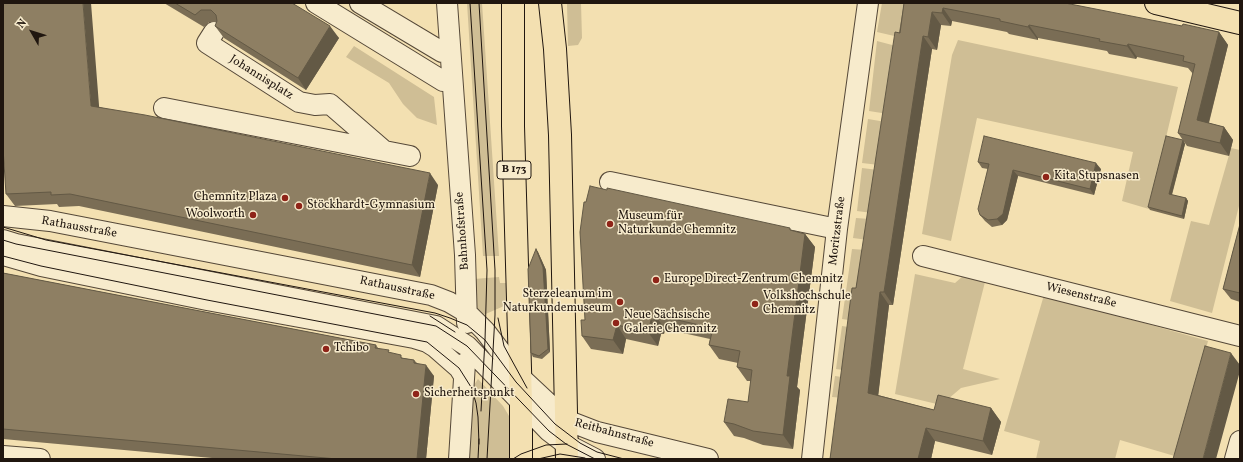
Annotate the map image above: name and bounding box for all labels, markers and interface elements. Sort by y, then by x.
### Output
north arrow [12,12,52,52]
text: N [14,16,31,32]
street label: Johannisplatz [226,53,296,103]
road number: B 173 [497,161,531,179]
place label: Kita Stupsnasen [1054,170,1139,184]
marker: Kita Stupsnasen [1041,172,1051,182]
place label: Chemnitz Plaza [194,191,277,205]
street label: Bahnhofstraße [453,191,473,271]
marker: Chemnitz Plaza [280,193,290,203]
street label: Moritzstraße [827,196,849,266]
place label: Stöckhardt-Gymnasium [307,199,435,213]
marker: Stöckhardt-Gymnasium [294,201,304,211]
place label: Woolworth [186,208,245,222]
marker: Woolworth [248,210,258,220]
place label: Museum für Naturkunde Chemnitz [618,210,736,238]
street label: Rathausstraße [40,214,118,242]
marker: Museum für Naturkunde Chemnitz [605,219,615,229]
place label: Europe Direct-Zentrum Chemnitz [664,273,843,287]
street label: Rathausstraße [358,274,436,304]
marker: Europe Direct-Zentrum Chemnitz [651,275,661,285]
street label: Wiesenstraße [1044,280,1118,312]
place label: Sterzeleanum im Naturkundemuseum [503,288,612,316]
place label: Volkshochschule Chemnitz [763,290,851,318]
marker: Sterzeleanum im Naturkundemuseum [615,297,625,307]
marker: Volkshochschule Chemnitz [750,299,760,309]
place label: Neue Sächsische Galerie Chemnitz [624,309,717,337]
marker: Neue Sächsische Galerie Chemnitz [611,318,621,328]
place label: Tchibo [334,342,369,356]
marker: Tchibo [321,344,331,354]
place label: Sicherheitspunkt [424,387,515,401]
marker: Sicherheitspunkt [411,389,421,399]
street label: Reitbahnstraße [573,416,655,452]

